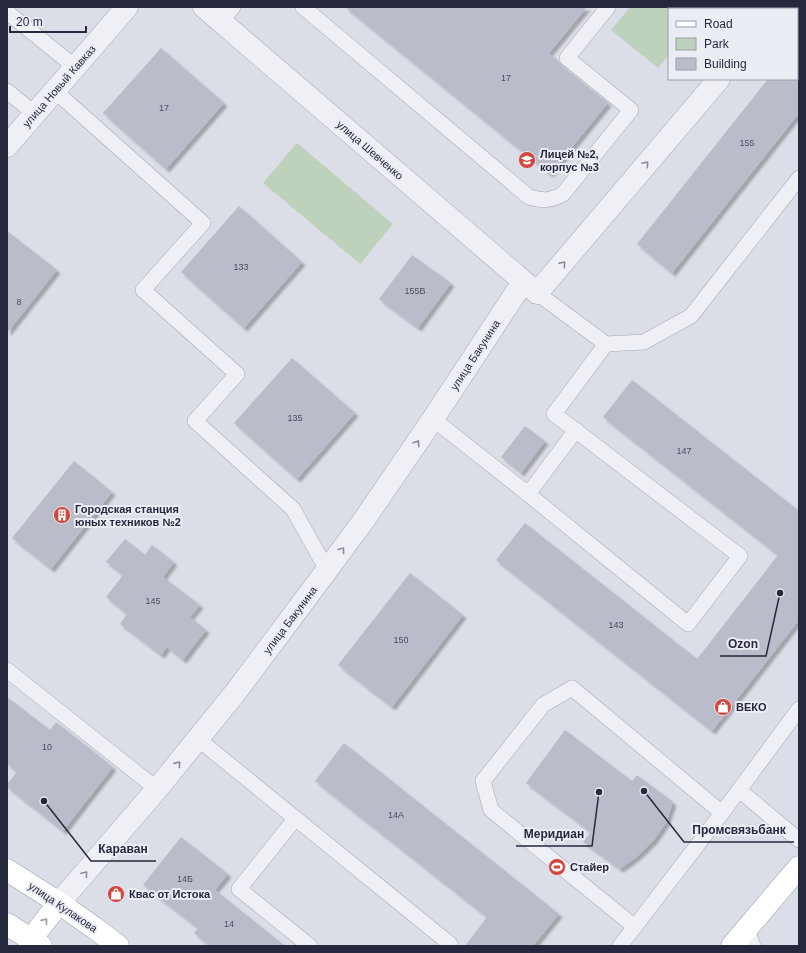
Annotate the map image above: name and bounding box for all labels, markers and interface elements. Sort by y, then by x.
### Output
scale bar [10,8,86,34]
legend [668,8,798,80]
text: 20 m [16,15,43,29]
text: Road [704,17,733,31]
text: Park [704,37,730,51]
street label: улица Новый Кавказ [20,43,98,129]
text: Building [704,57,747,71]
house number: 17 [501,73,511,83]
house number: 17 [159,103,169,113]
street label: улица Шевченко [334,118,406,182]
house number: 155 [739,138,755,148]
place label: Лицей №2, корпус №3 [540,148,599,173]
school or university icon: Лицей №2, корпус №3 [517,150,537,170]
one-way arrow [642,162,649,169]
one-way arrow [558,261,565,268]
house number: 133 [233,262,249,272]
house number: 155В [404,286,426,296]
house number: 8 [16,297,22,307]
street label: улица Бакунина [448,317,503,392]
house number: 135 [287,413,303,423]
one-way arrow [412,440,420,447]
house number: 147 [676,446,692,456]
place label: Городская станция юных техников №2 [75,503,181,528]
building icon: Городская станция юных техников №2 [52,505,72,525]
one-way arrow [337,547,344,554]
street label: улица Бакунина [261,583,320,656]
house number: 145 [145,596,161,606]
house number: 143 [608,620,624,630]
callout: Ozon [720,632,766,656]
house number: 150 [393,635,409,645]
text: Ozon [728,637,758,651]
shop icon: ВЕКО [713,697,733,717]
place label: ВЕКО [736,701,767,713]
house number: 10 [42,742,52,752]
one-way arrow [173,761,180,768]
house number: 14А [388,810,404,820]
callout: Промсвязьбанк [684,818,794,842]
callout: Меридиан [516,822,592,846]
text: Промсвязьбанк [692,823,787,837]
text: Меридиан [524,827,584,841]
callout: Караван [91,837,156,861]
text: Караван [98,842,148,856]
sports icon: Стайер [547,857,567,877]
place label: Стайер [570,861,609,873]
one-way arrow [80,871,87,878]
house number: 14Б [177,874,193,884]
street label: улица Кулакова [26,880,100,935]
shop icon: Квас от Истока [106,884,126,904]
place label: Квас от Истока [129,888,211,900]
one-way arrow [40,919,47,926]
house number: 14 [224,919,234,929]

